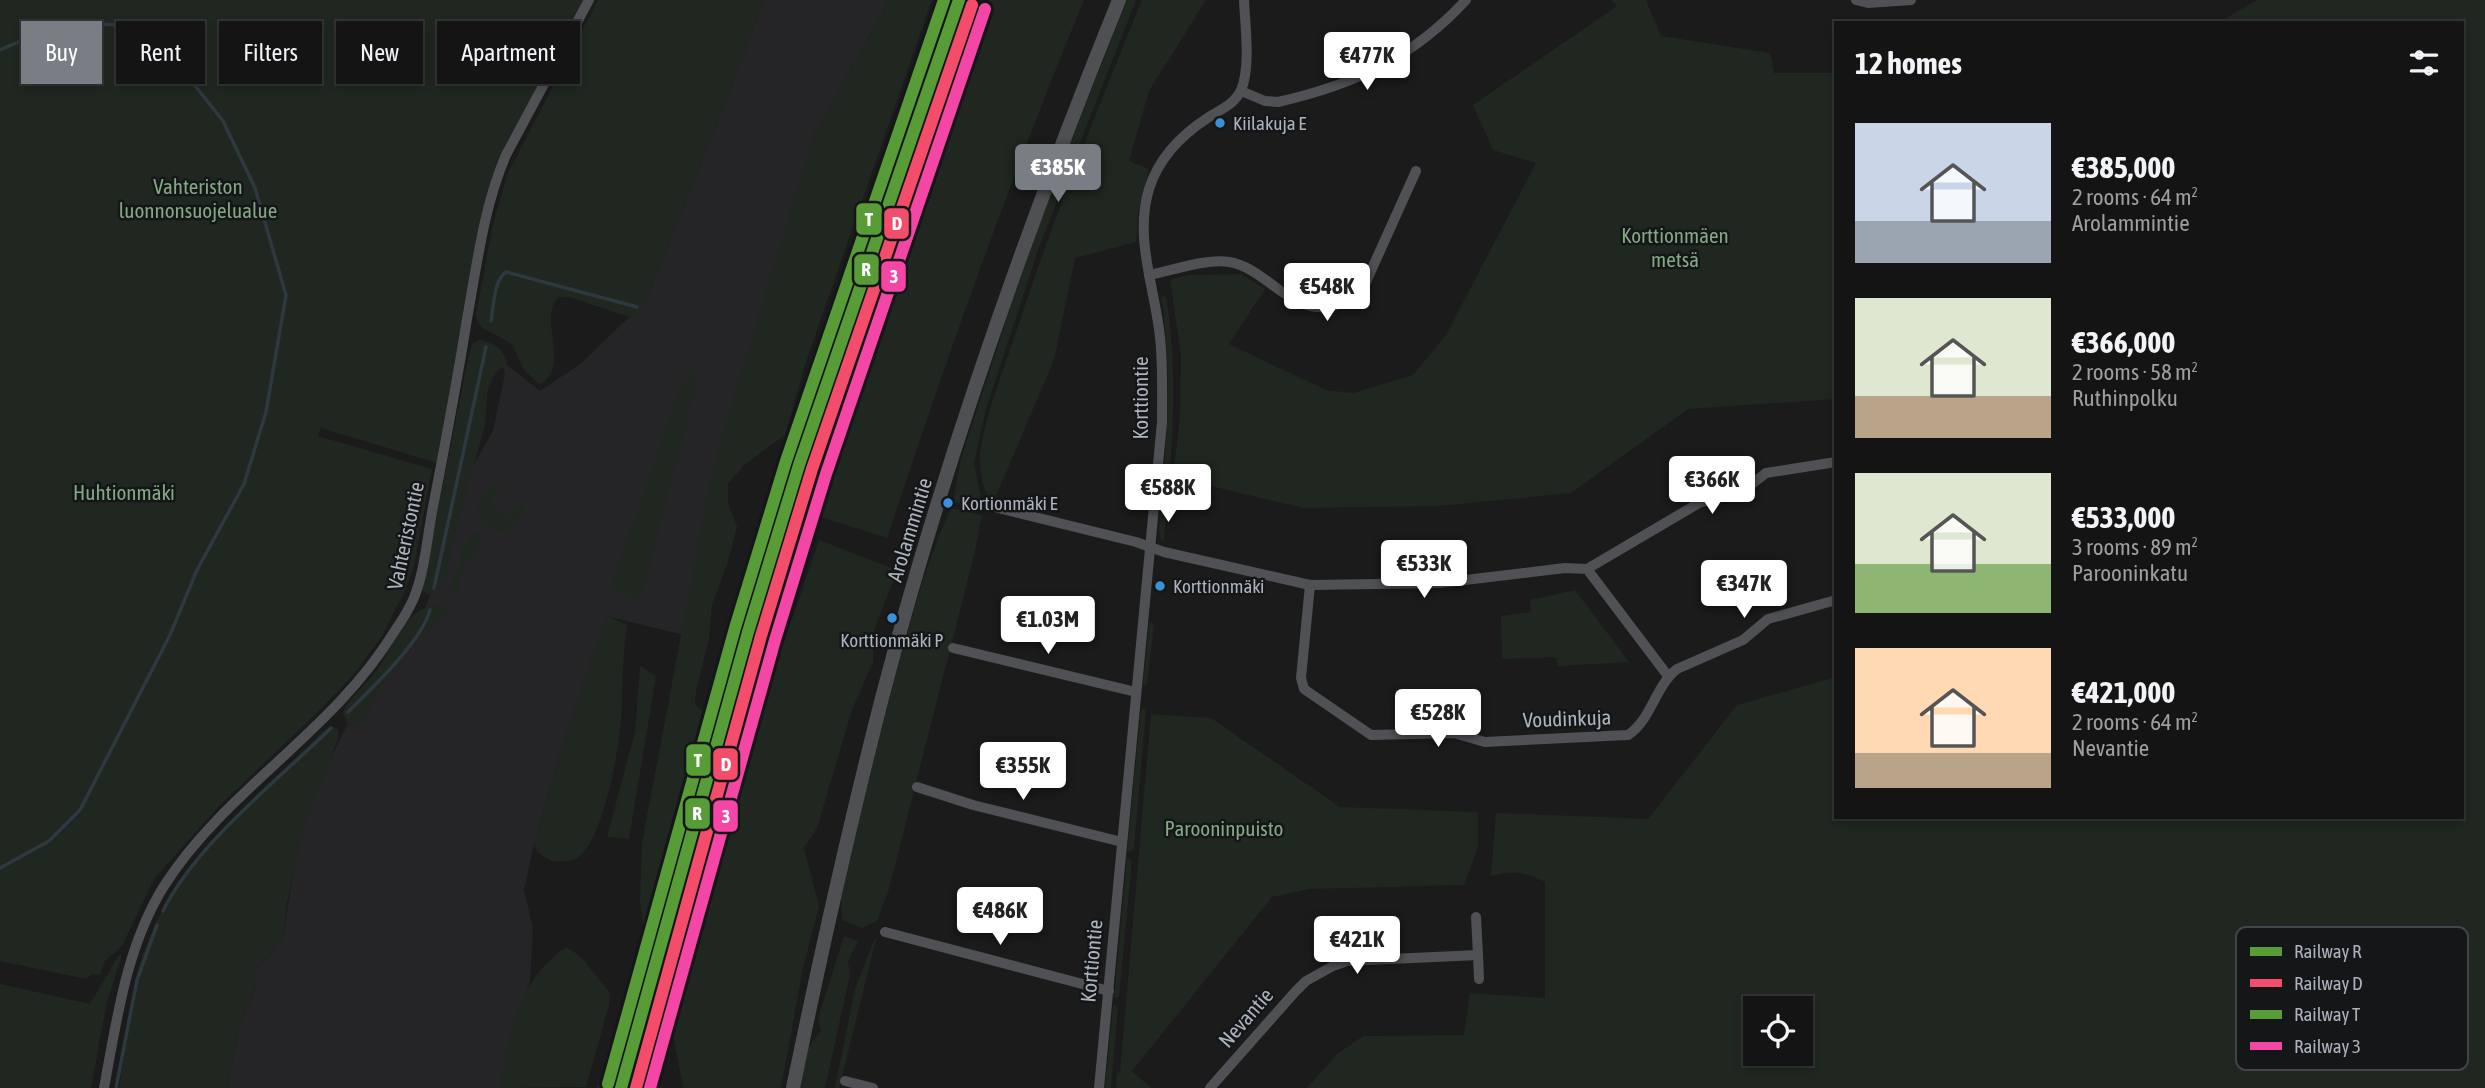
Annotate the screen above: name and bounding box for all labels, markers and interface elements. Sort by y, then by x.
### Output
chip: Buy [21,21,102,84]
chip: Rent [116,21,205,84]
chip: Filters [219,21,322,84]
chip: New [336,21,423,84]
chip: Apartment [437,21,580,84]
pin: €477K [1318,32,1416,92]
text: €477K [1340,42,1394,68]
icon: filters [2405,44,2443,82]
text: 12 homes [1855,46,1962,80]
place label: Kiilakuja E [1233,112,1306,134]
marker: Kiilakuja E [1213,116,1227,130]
pin: €385K [1009,144,1107,204]
text: €385,000 [2072,150,2175,184]
icon: home [1911,151,1995,235]
text: €385K [1031,154,1085,180]
park label: Vahteriston luonnonsuojelualue [119,174,277,222]
text: 2 rooms · 64 m² [2072,184,2198,210]
line badge: T [855,202,883,236]
line badge: D [883,207,910,240]
text: T [865,208,874,230]
text: Arolammintie [2072,210,2190,236]
text: D [892,212,903,234]
park label: Korttionmäen metsä [1621,223,1729,271]
line badge: R [853,253,880,286]
text: R [861,258,871,280]
line badge: 3 [880,260,907,293]
pin: €548K [1278,264,1376,323]
text: 3 [890,265,899,287]
text: €548K [1300,273,1354,299]
text: €366,000 [2072,325,2175,359]
icon: home [1911,326,1995,410]
street label: Korttiontie [1128,356,1152,440]
text: 2 rooms · 58 m² [2072,359,2198,385]
text: Ruthinpolku [2072,385,2178,411]
pin: €366K [1663,456,1761,516]
pin: €588K [1119,464,1217,524]
text: €366K [1685,466,1739,492]
text: €588K [1141,474,1195,500]
street label: Arolammintie [882,475,936,585]
park label: Huhtionmäki [73,480,175,504]
street label: Vahteristontie [382,480,428,592]
place label: Kortionmäki E [961,492,1058,514]
marker: Kortionmäki E [941,496,955,510]
text: €533,000 [2072,500,2175,534]
icon: home [1911,501,1995,585]
text: 3 rooms · 89 m² [2072,534,2198,560]
pin: €533K [1375,540,1473,600]
text: €533K [1397,550,1451,576]
pin: €347K [1695,560,1793,620]
text: Parooninkatu [2072,560,2188,586]
text: €347K [1717,570,1771,596]
place label: Korttionmäki [1173,575,1264,597]
marker: Korttionmäki [1153,579,1167,593]
pin: €1.03M [991,596,1105,656]
text: €1.03M [1017,606,1079,632]
marker: Korttionmäki P [885,611,899,625]
place label: Korttionmäki P [840,629,944,651]
text: €421,000 [2072,675,2175,709]
icon: home [1911,676,1995,760]
pin: €528K [1389,690,1487,749]
text: €528K [1411,699,1465,725]
street label: Voudinkuja [1522,704,1612,732]
text: 2 rooms · 64 m² [2072,709,2198,735]
text: Nevantie [2072,735,2149,761]
pin: €355K [974,742,1072,802]
line badge: T [685,743,712,777]
line badge: D [712,747,739,781]
text: T [694,749,703,771]
text: €355K [996,752,1050,778]
text: D [721,753,732,775]
line badge: R [684,797,711,830]
line badge: 3 [712,799,739,833]
text: R [692,802,702,824]
text: 3 [722,805,731,827]
park label: Parooninpuisto [1165,816,1283,840]
pin: €486K [951,888,1049,947]
text: €486K [973,897,1027,923]
pin: €421K [1308,916,1406,976]
street label: Korttiontie [1075,918,1107,1003]
text: €421K [1330,926,1384,952]
legend [2236,927,2468,1070]
text: Railway R [2294,940,2362,962]
text: Railway D [2294,972,2363,994]
street label: Nevantie [1213,983,1277,1052]
map controls [1743,996,1813,1066]
button: locate [1743,996,1813,1066]
text: Railway T [2294,1003,2361,1025]
text: Railway 3 [2294,1035,2361,1057]

